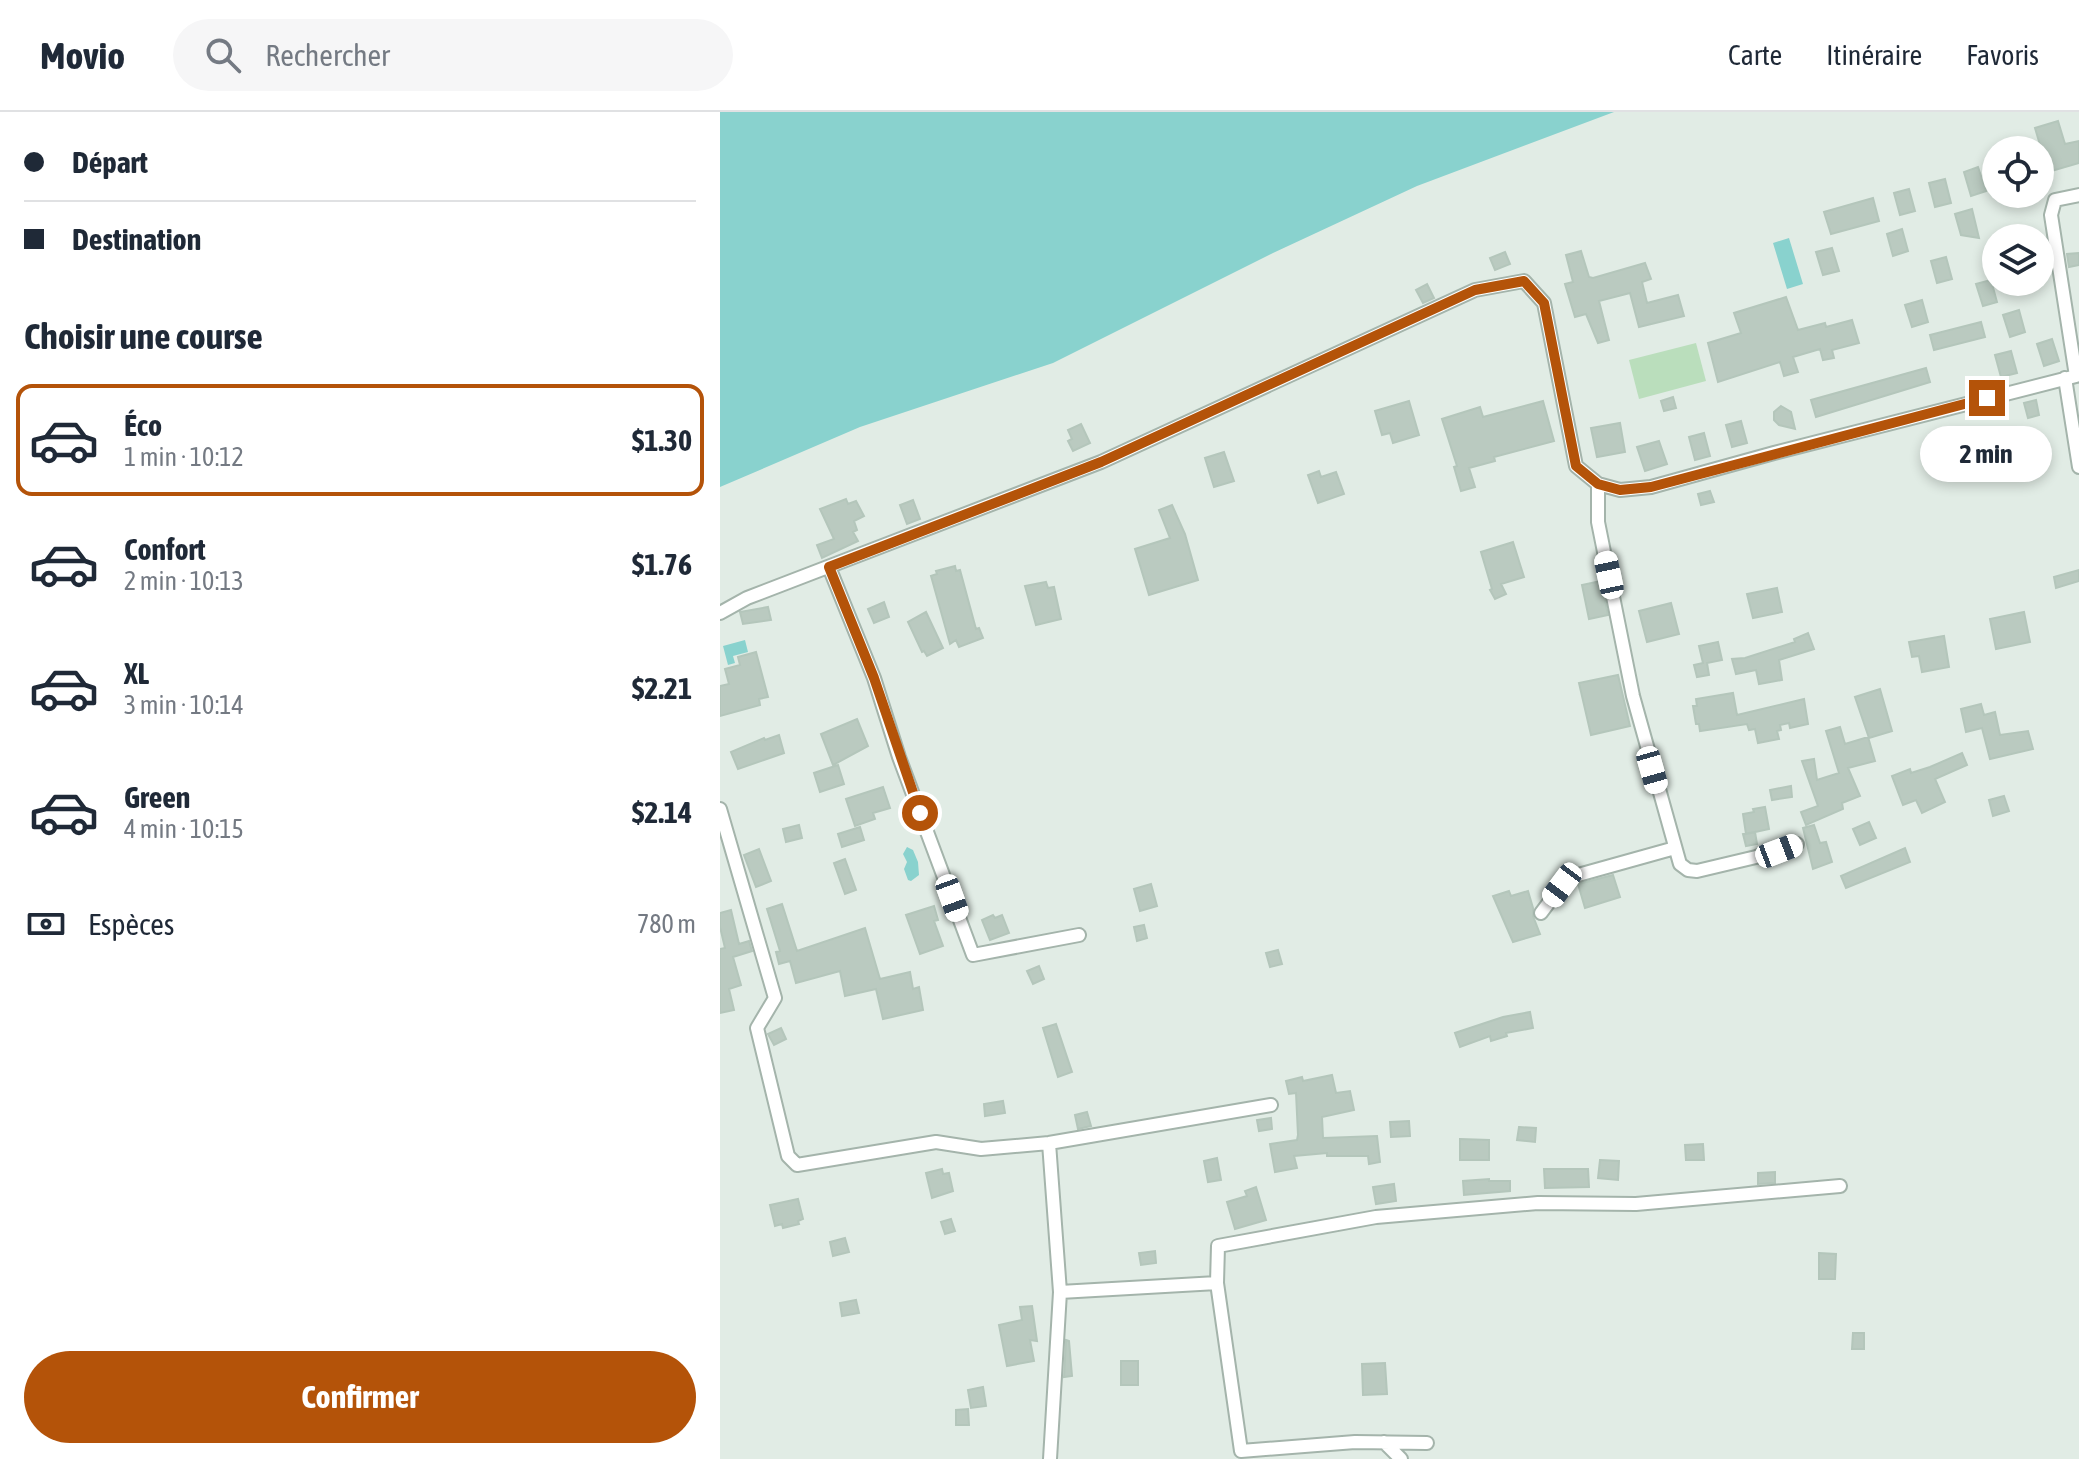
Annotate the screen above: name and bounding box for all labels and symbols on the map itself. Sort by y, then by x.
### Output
route end [1969,380,2005,416]
callout: 2 min [1921,426,2053,482]
car [1592,549,1626,601]
car [1634,744,1670,796]
route start [902,795,938,831]
car [1752,831,1806,871]
car [1538,859,1586,911]
car [933,871,971,925]

